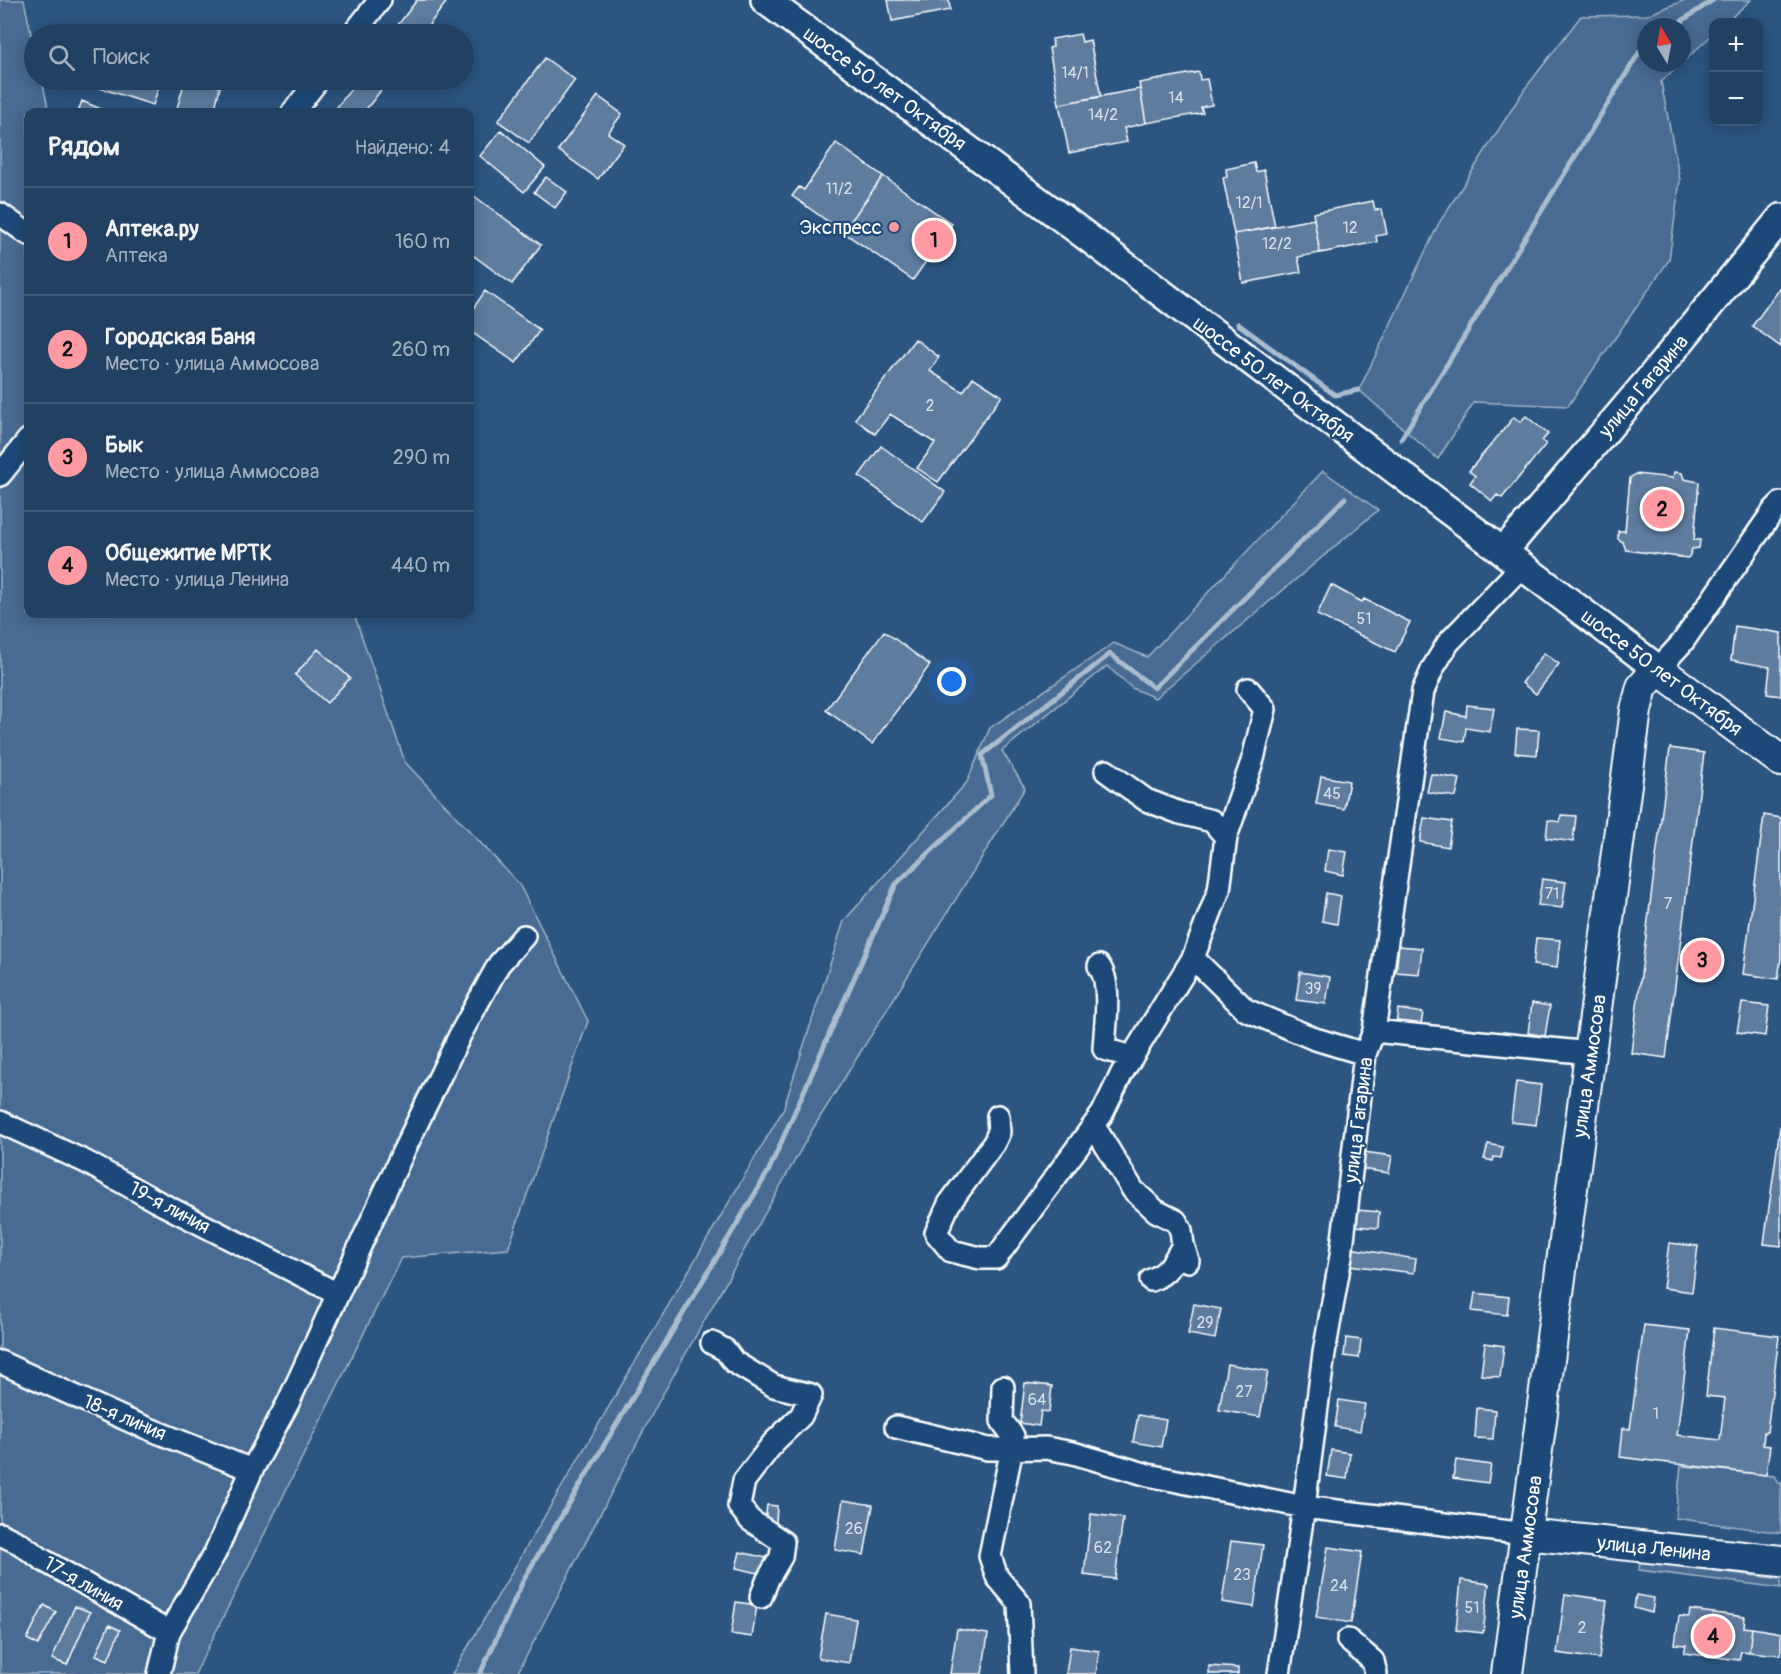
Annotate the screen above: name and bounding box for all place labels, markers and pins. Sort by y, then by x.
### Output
place label: Экспресс [800,215,882,240]
pin: 1 [914,218,954,262]
marker: Экспресс [887,220,901,234]
pin: 2 [1642,486,1682,532]
pin: 3 [1682,938,1722,982]
pin: 4 [1694,1614,1732,1658]

